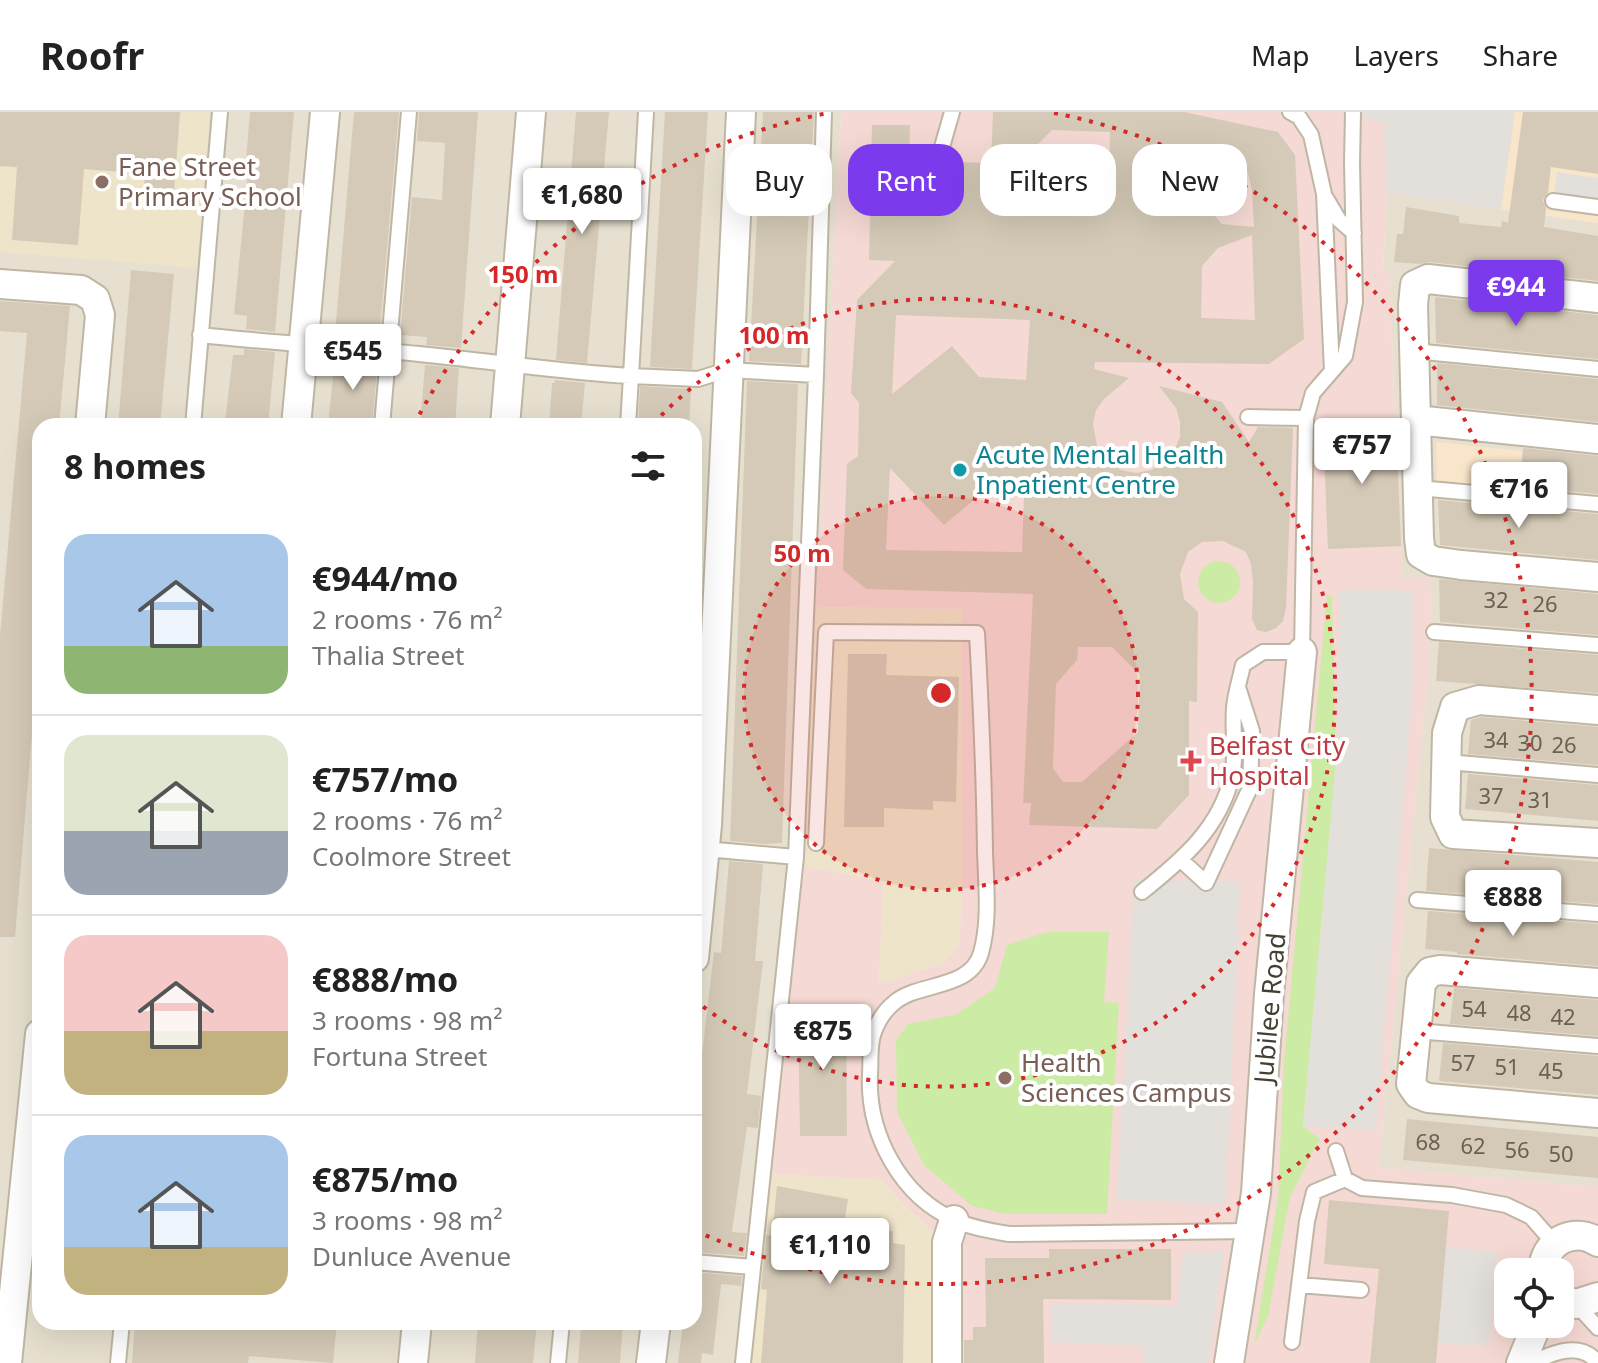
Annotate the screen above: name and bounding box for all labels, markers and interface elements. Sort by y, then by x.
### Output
text: Roofr [40,29,144,81]
text: Map [1251,36,1309,74]
text: Layers [1353,36,1439,74]
text: Share [1483,36,1558,74]
chip: Buy [726,144,832,216]
chip: Rent [848,144,964,216]
chip: Filters [980,144,1116,216]
chip: New [1132,144,1247,216]
place label: Fane Street Primary School [118,148,302,214]
pin: €1,680 [517,168,647,236]
marker: Fane Street Primary School [93,173,111,191]
text: €1,680 [541,176,623,212]
text: 150 m [488,257,558,290]
pin: €944 [1469,260,1563,328]
text: €944 [1486,268,1546,304]
text: 100 m [739,318,809,351]
pin: €545 [306,324,400,392]
text: €545 [323,332,383,368]
pin: €757 [1315,418,1409,486]
text: €757 [1332,426,1392,462]
place label: Acute Mental Health Inpatient Centre [976,436,1224,502]
text: 8 homes [64,443,206,489]
icon: filters [626,444,670,488]
marker: Acute Mental Health Inpatient Centre [951,461,969,479]
pin: €716 [1472,462,1566,530]
text: €716 [1489,470,1549,506]
text: 50 m [773,536,831,569]
text: €944/mo [312,555,458,601]
icon: home [128,566,224,662]
house number: 32 [1483,584,1509,614]
house number: 26 [1532,588,1558,618]
text: 2 rooms · 76 m² [312,601,502,637]
text: Thalia Street [312,637,464,673]
centre of rings [927,679,955,707]
house number: 34 [1483,724,1509,754]
place label: Belfast City Hospital [1209,727,1346,793]
house number: 30 [1517,727,1543,757]
house number: 26 [1551,729,1577,759]
marker: Belfast City Hospital [1180,750,1202,772]
text: €757/mo [312,756,458,802]
icon: home [128,767,224,863]
house number: 37 [1478,780,1504,810]
house number: 31 [1527,784,1553,814]
text: 2 rooms · 76 m² [312,802,502,838]
text: Coolmore Street [312,838,511,874]
pin: €888 [1466,870,1560,938]
text: €888 [1483,878,1543,914]
street label: Jubilee Road [1244,931,1294,1088]
text: €888/mo [312,956,458,1002]
icon: home [128,967,224,1063]
house number: 54 [1461,993,1487,1023]
house number: 48 [1506,997,1532,1027]
house number: 42 [1550,1001,1576,1031]
text: 3 rooms · 98 m² [312,1002,502,1038]
pin: €875 [776,1004,870,1072]
text: €875 [793,1012,853,1048]
text: Fortuna Street [312,1038,487,1074]
place label: Health Sciences Campus [1021,1044,1231,1110]
house number: 57 [1450,1047,1476,1077]
house number: 51 [1494,1051,1520,1081]
house number: 45 [1538,1055,1564,1085]
marker: Health Sciences Campus [996,1069,1014,1087]
house number: 68 [1415,1126,1441,1156]
house number: 62 [1460,1130,1486,1160]
house number: 56 [1504,1134,1530,1164]
house number: 50 [1548,1138,1574,1168]
text: €875/mo [312,1156,458,1202]
icon: home [128,1167,224,1263]
text: 3 rooms · 98 m² [312,1202,502,1238]
pin: €1,110 [765,1218,895,1286]
text: €1,110 [789,1226,871,1262]
text: Dunluce Avenue [312,1238,511,1274]
map controls [1494,1258,1574,1338]
button: locate [1494,1258,1574,1338]

